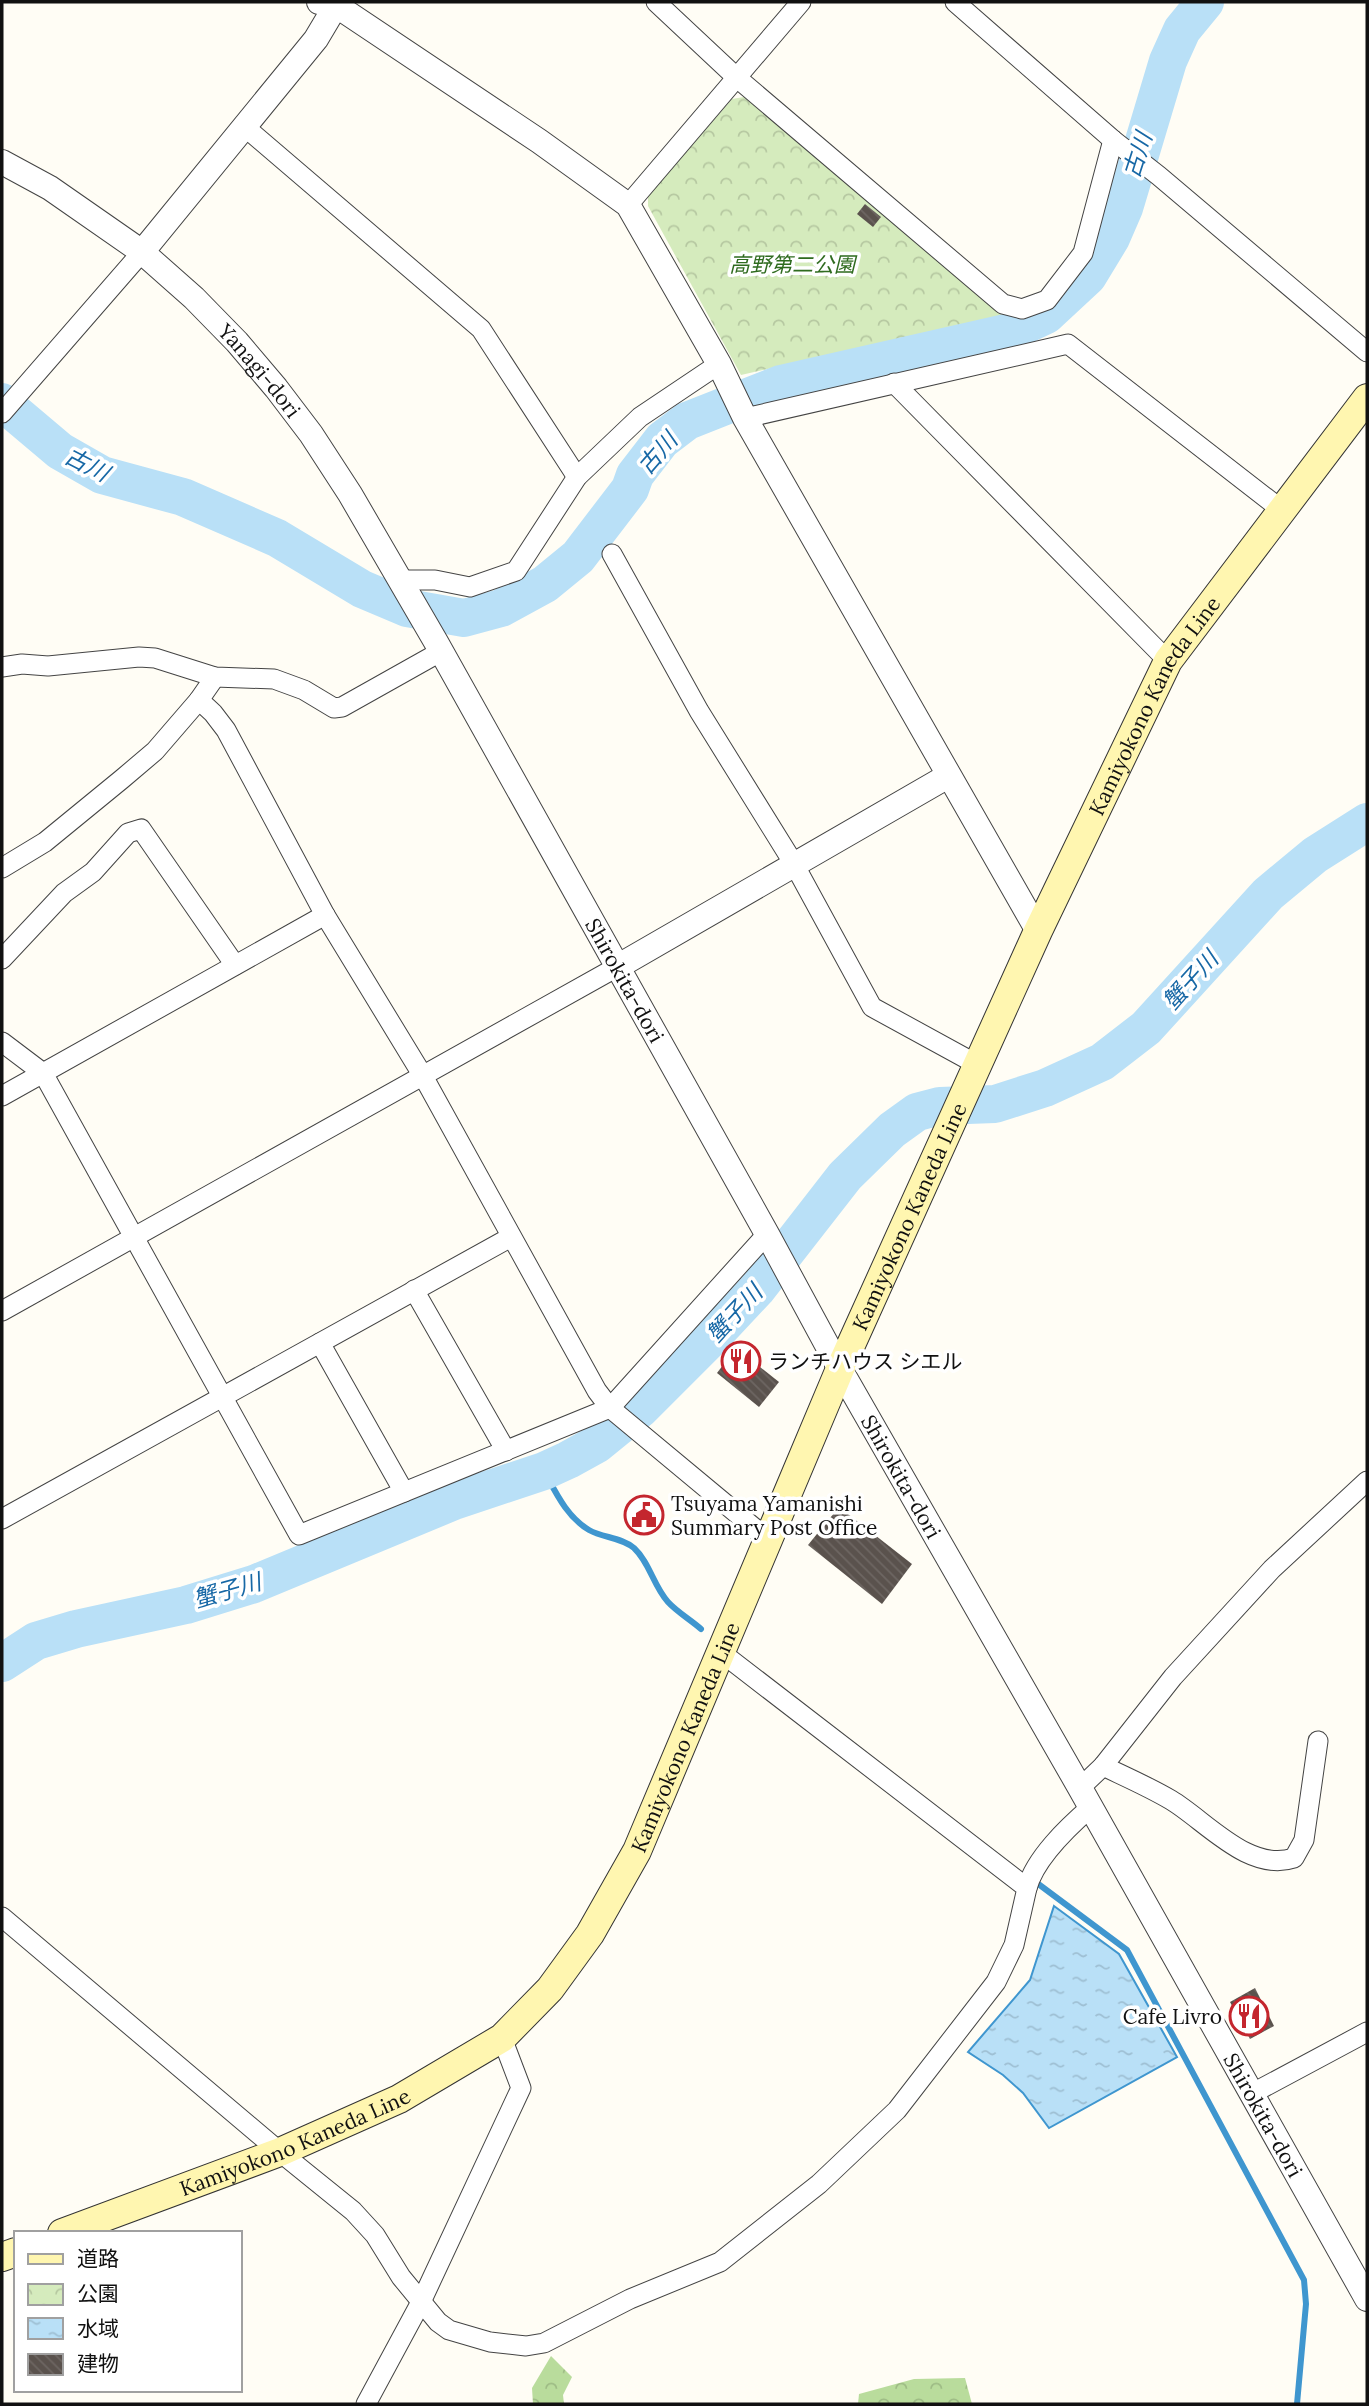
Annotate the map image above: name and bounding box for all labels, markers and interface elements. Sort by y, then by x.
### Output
water label: 古川 [1116,126,1159,181]
park label: 高野第二公園 [729,251,858,278]
street label: Yanagi-dori [212,317,307,423]
water label: 古川 [631,424,685,480]
water label: 古川 [60,441,117,489]
street label: Kamiyokono Kaneda Line [1082,591,1226,820]
street label: Shirokita-dori [580,913,671,1047]
water label: 蟹子川 [1156,942,1226,1015]
street label: Kamiyokono Kaneda Line [846,1098,972,1335]
water label: 蟹子川 [700,1276,770,1348]
restaurant icon: ランチハウス シエル [720,1340,762,1382]
place label: ランチハウス シエル [768,1348,963,1375]
street label: Shirokita-dori [855,1410,948,1543]
place label: Tsuyama Yamanishi Summary Post Office [671,1490,877,1541]
public building icon: Tsuyama Yamanishi Summary Post Office [623,1494,665,1536]
water label: 蟹子川 [190,1566,267,1613]
street label: Kamiyokono Kaneda Line [624,1618,745,1856]
restaurant icon: Cafe Livro [1228,1995,1270,2037]
place label: Cafe Livro [1123,2003,1222,2030]
street label: Shirokita-dori [1218,2048,1309,2182]
street label: Kamiyokono Kaneda Line [176,2082,415,2202]
legend [14,2231,242,2392]
text: 道路 [77,2245,119,2272]
text: 公園 [77,2280,119,2307]
text: 水域 [77,2315,119,2342]
text: 建物 [77,2350,119,2377]

